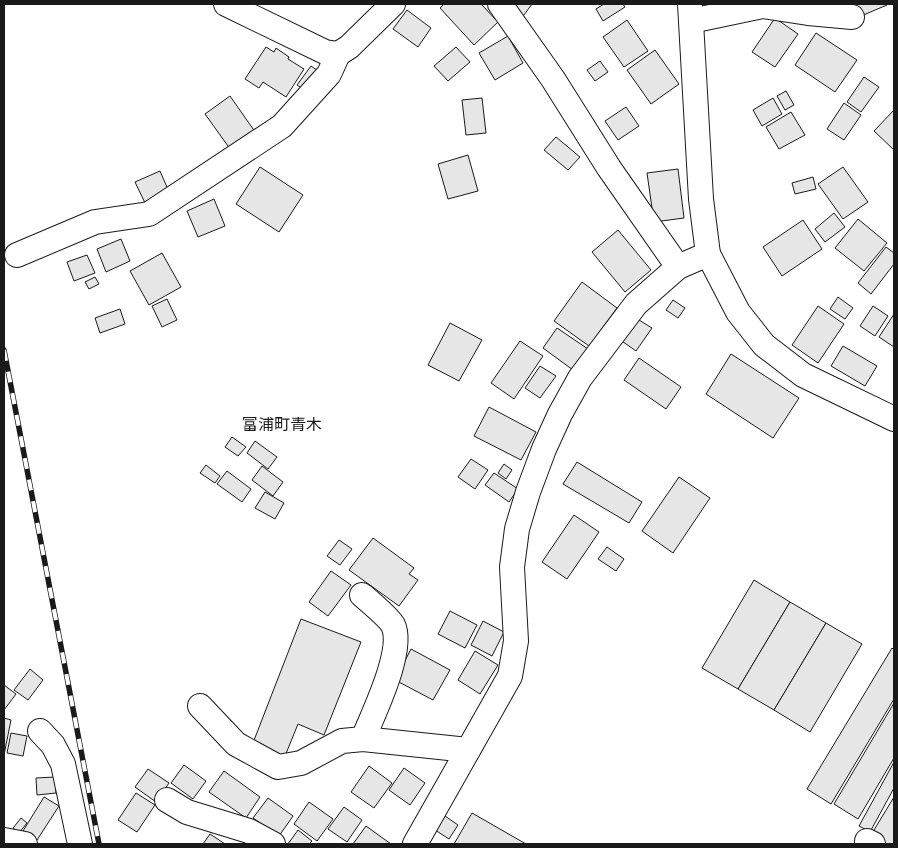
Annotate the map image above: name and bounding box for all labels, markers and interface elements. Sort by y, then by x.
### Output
district label: 富浦町青木 [242,415,322,434]

